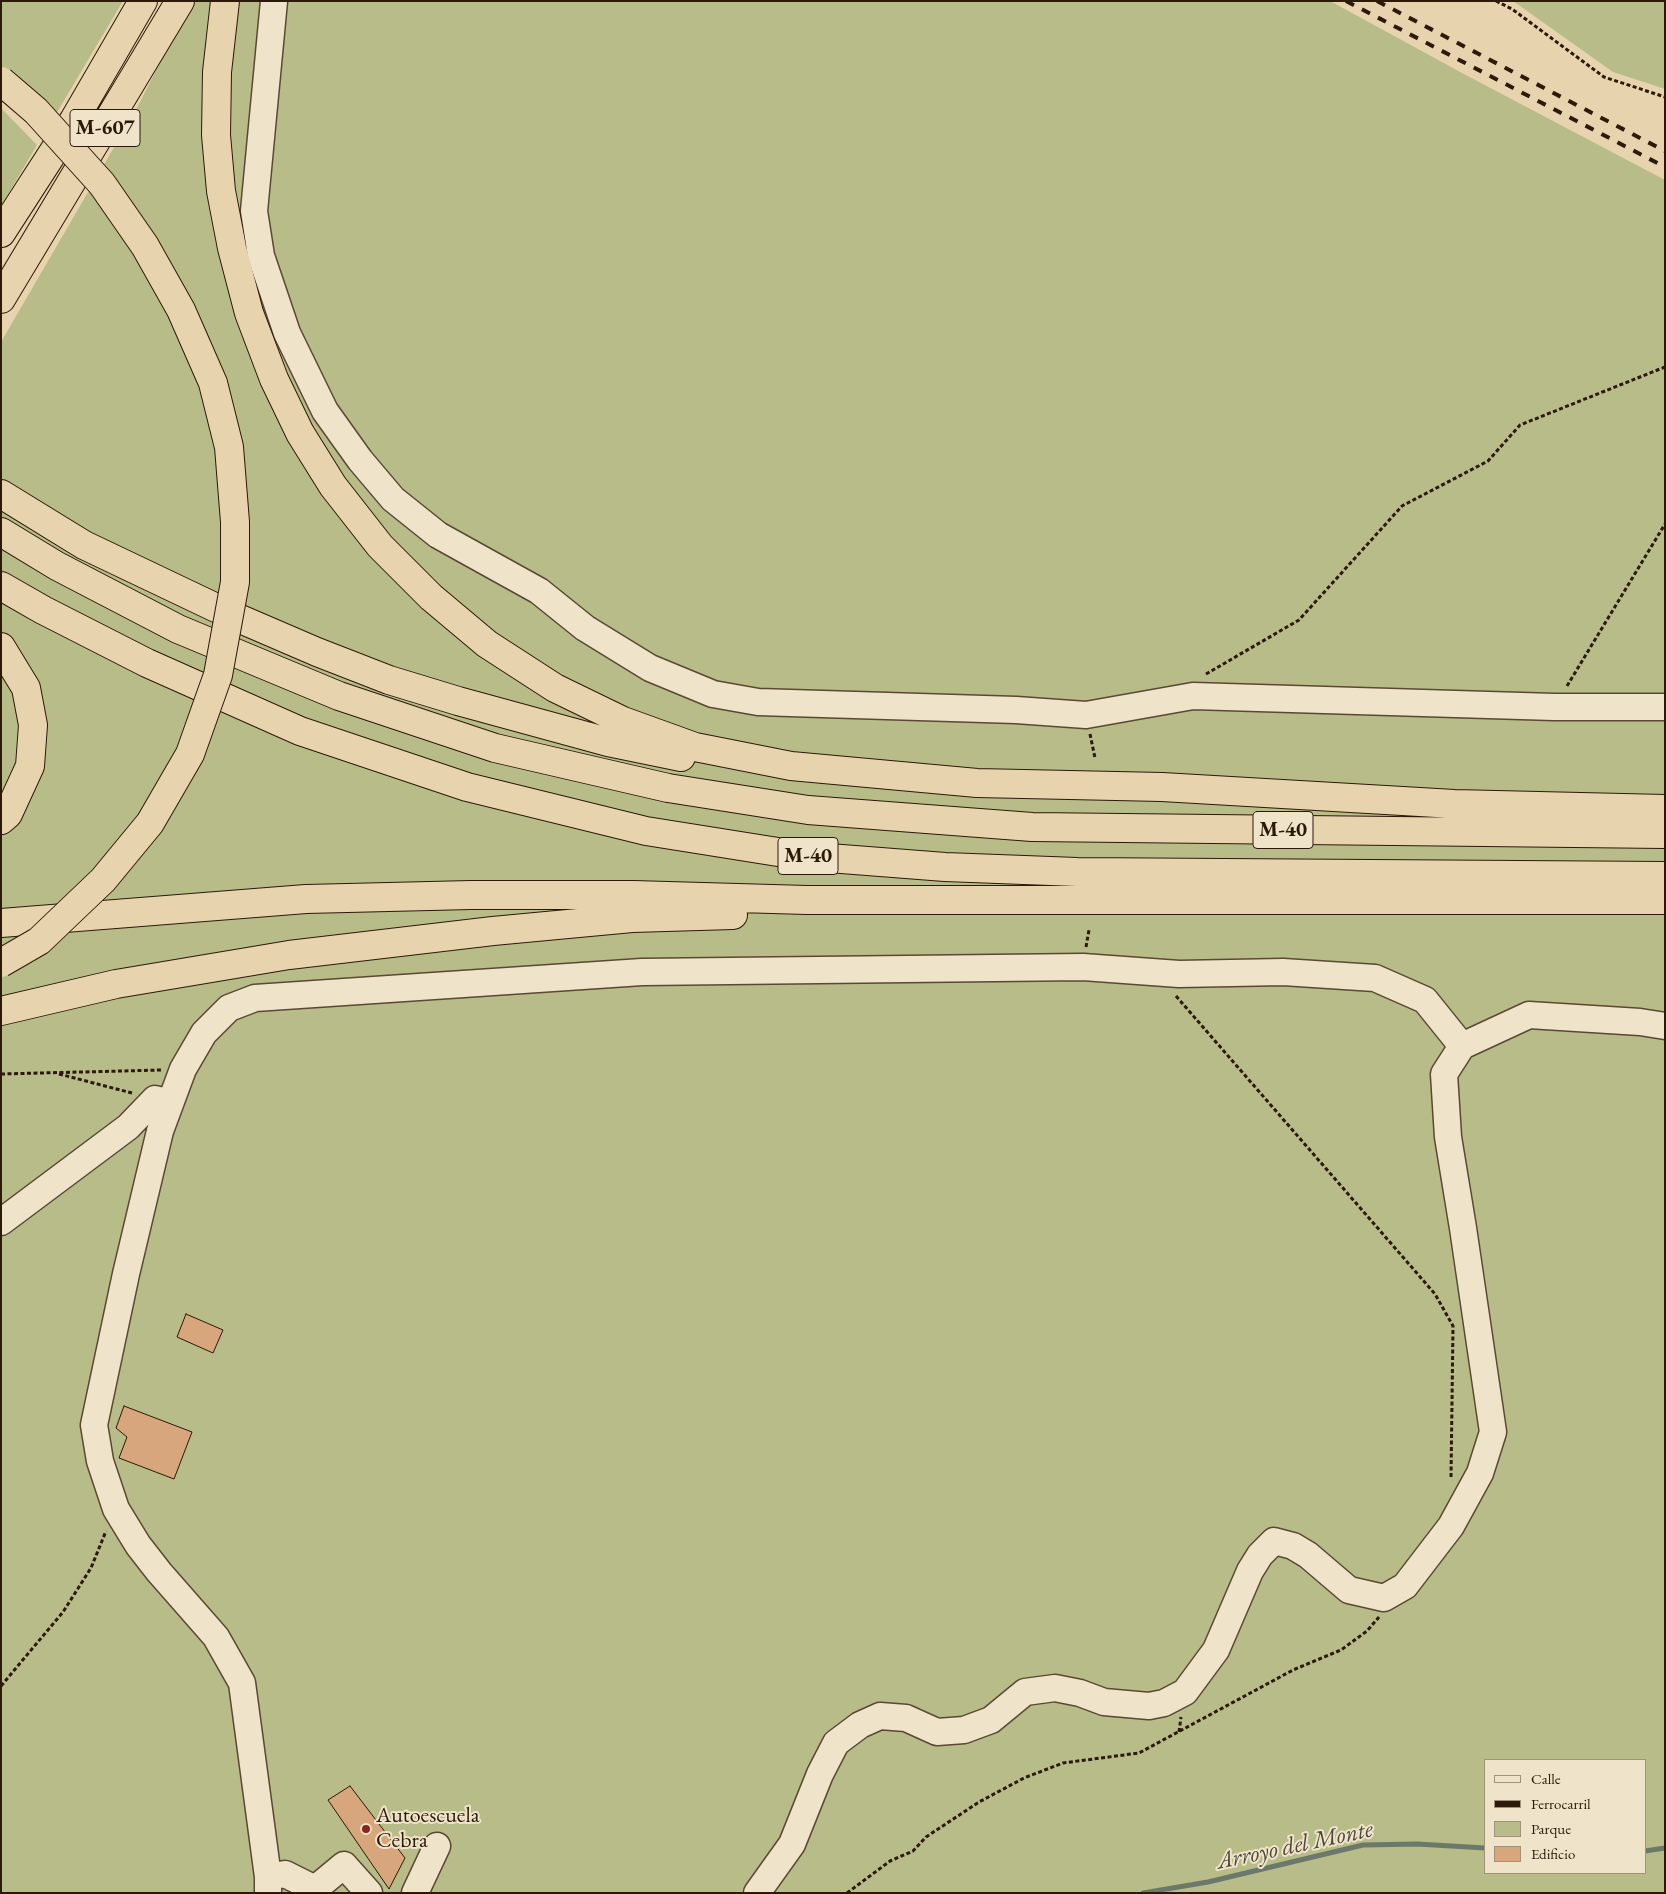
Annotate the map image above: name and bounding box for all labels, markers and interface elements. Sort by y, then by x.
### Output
road number: M-607 [70,110,140,146]
road number: M-40 [1253,812,1313,848]
road number: M-40 [778,838,838,874]
legend [1484,1759,1646,1874]
text: Calle [1531,1769,1561,1788]
text: Ferrocarril [1531,1794,1591,1813]
place label: Autoescuela Cebra [376,1803,479,1854]
water label: Arroyo del Monte [1214,1815,1376,1877]
text: Parque [1531,1819,1571,1838]
marker: Autoescuela Cebra [360,1823,372,1835]
text: Edificio [1531,1844,1575,1863]

